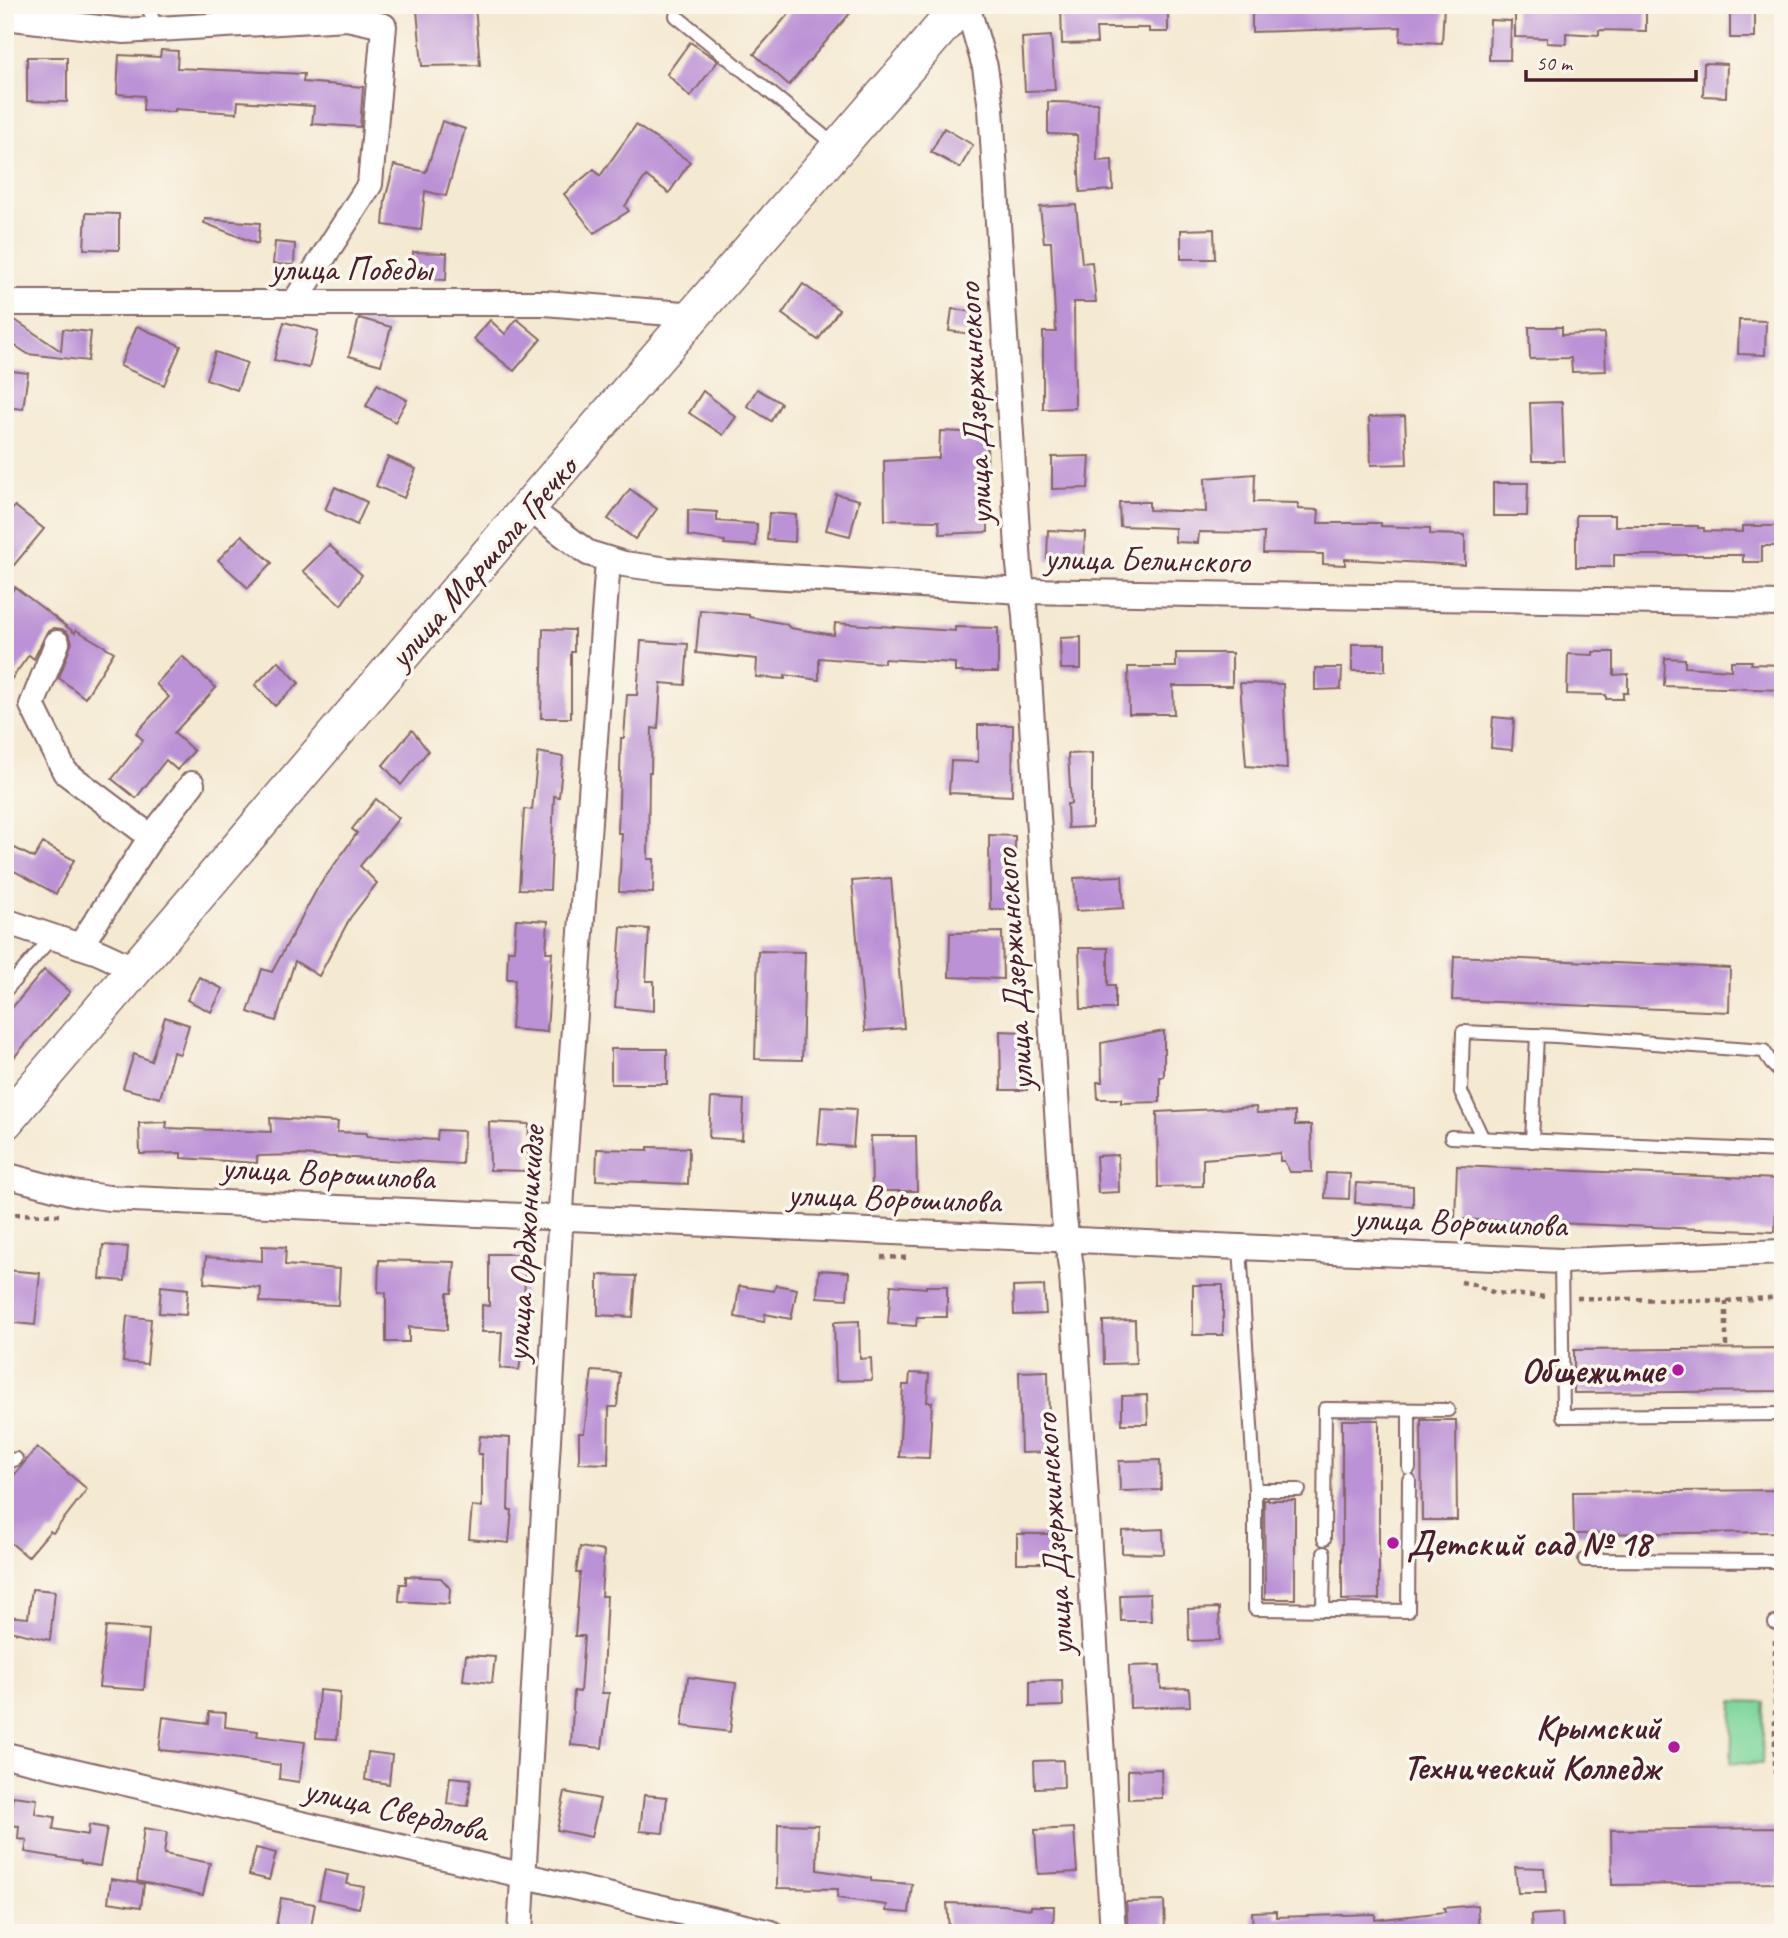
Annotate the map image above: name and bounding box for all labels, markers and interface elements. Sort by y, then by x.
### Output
scale bar [1526,38,1695,82]
text: 50 m [1536,50,1574,76]
street label: улица Победы [268,246,434,291]
street label: улица Дзержинского [946,280,1003,528]
street label: улица Маршала Гречко [376,444,590,680]
street label: улица Белинского [1042,535,1252,584]
street label: улица Дзержинского [982,846,1045,1094]
street label: улица Орджоникидзе [494,1122,555,1366]
street label: улица Ворошилова [218,1144,438,1201]
street label: улица Ворошилова [785,1171,1003,1224]
street label: улица Ворошилова [1351,1195,1569,1248]
place label: Общежитие [1521,1348,1667,1393]
marker: Общежитие [1670,1362,1686,1378]
street label: улица Дзержинского [1022,1411,1085,1659]
place label: Детский сад № 18 [1407,1521,1655,1566]
marker: Детский сад № 18 [1385,1535,1401,1551]
place label: Крымский Технический Колледж [1403,1705,1664,1790]
marker: Крымский Технический Колледж [1666,1739,1682,1755]
street label: улица Свердлова [298,1766,495,1853]

